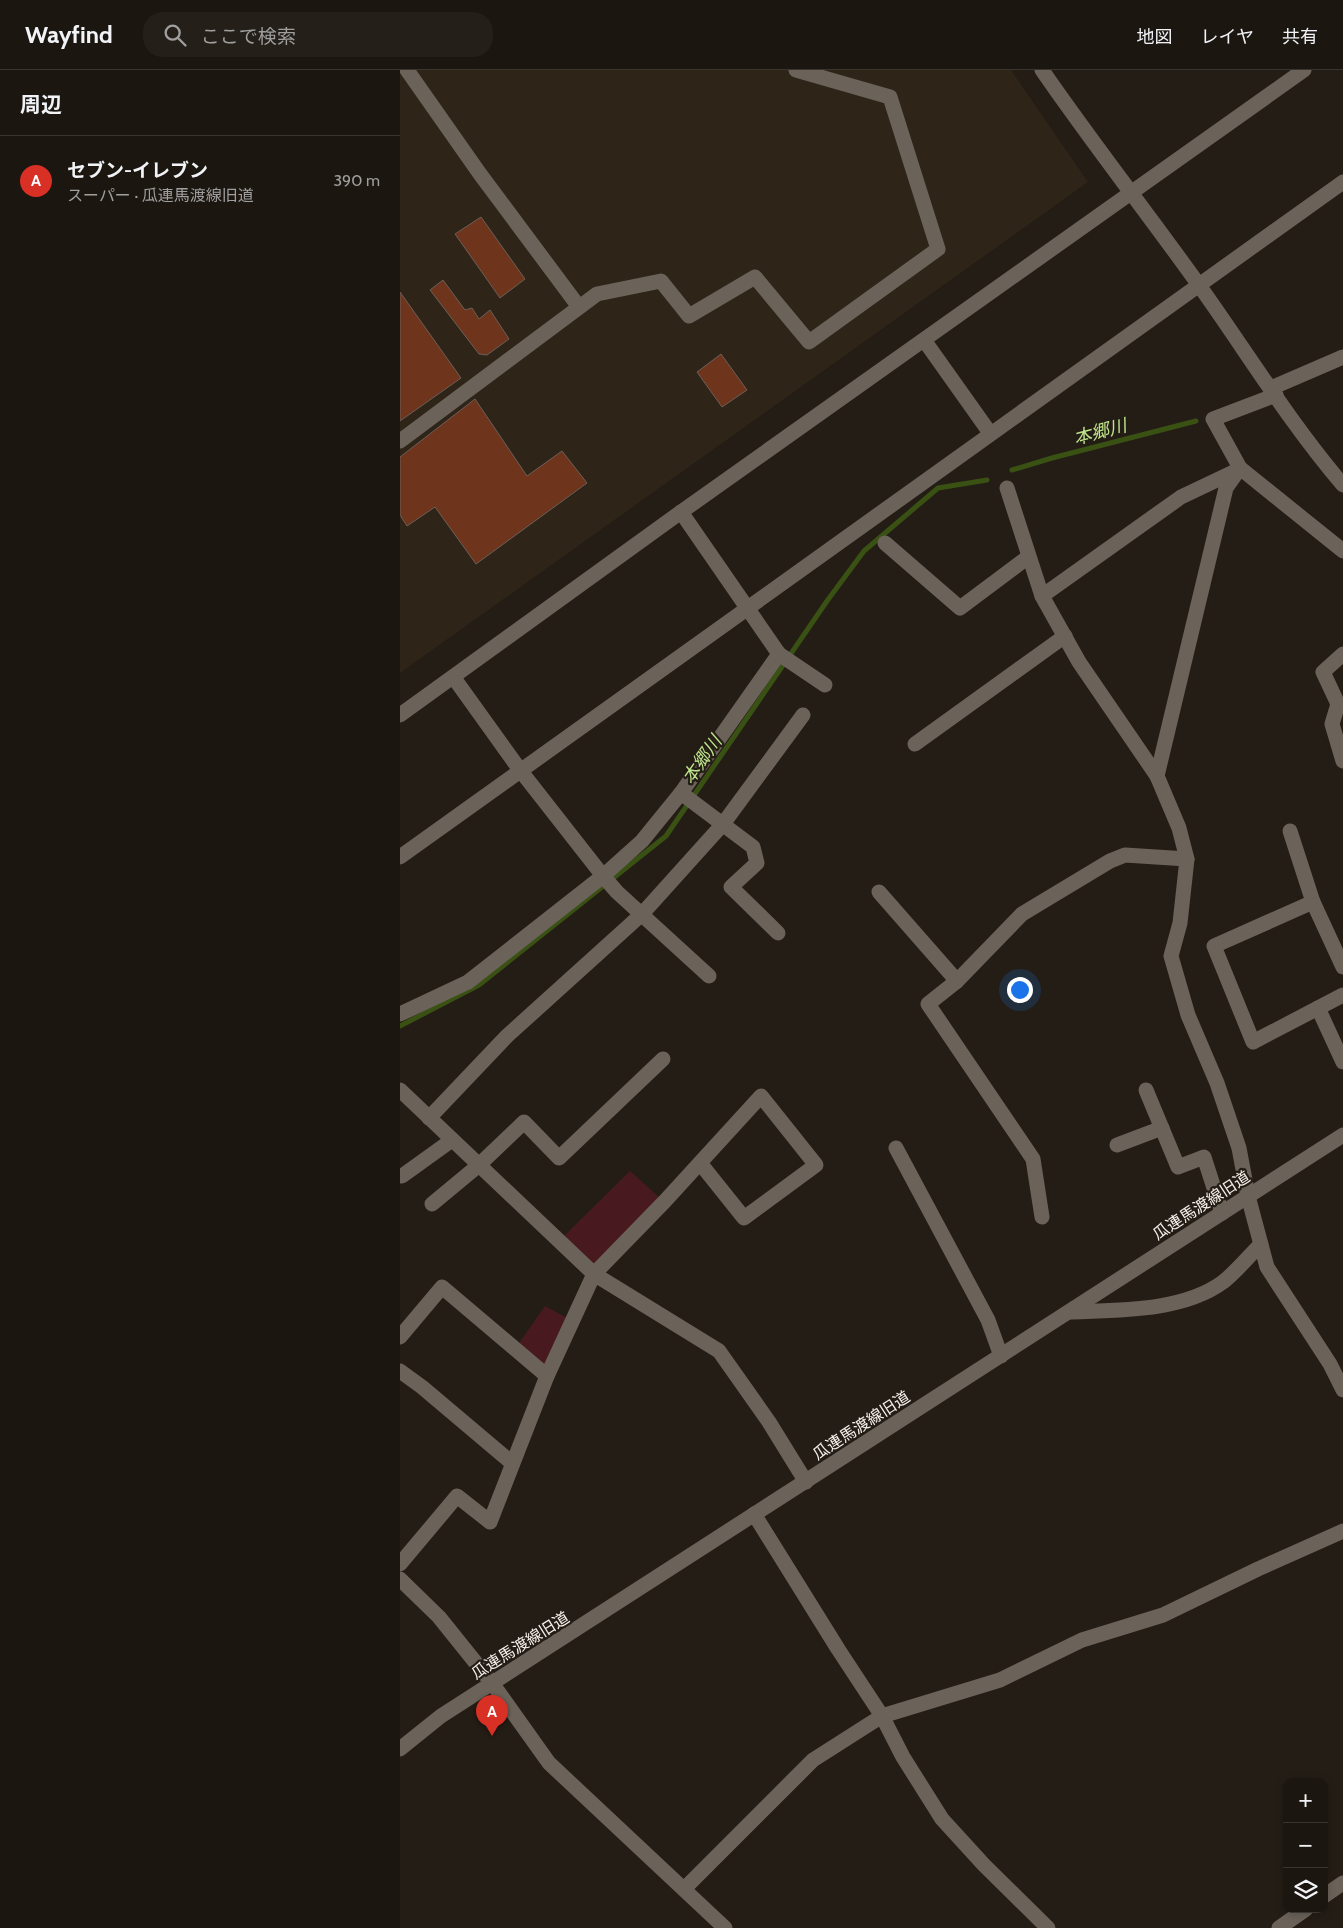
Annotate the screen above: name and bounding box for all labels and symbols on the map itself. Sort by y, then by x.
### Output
water label: 本郷川 [1071,414,1131,450]
water label: 本郷川 [678,730,728,788]
your location [1007,977,1033,1003]
street label: 瓜連馬渡線旧道 [1149,1167,1253,1244]
street label: 瓜連馬渡線旧道 [809,1387,913,1464]
street label: 瓜連馬渡線旧道 [468,1608,573,1683]
pin: A [476,1695,508,1736]

